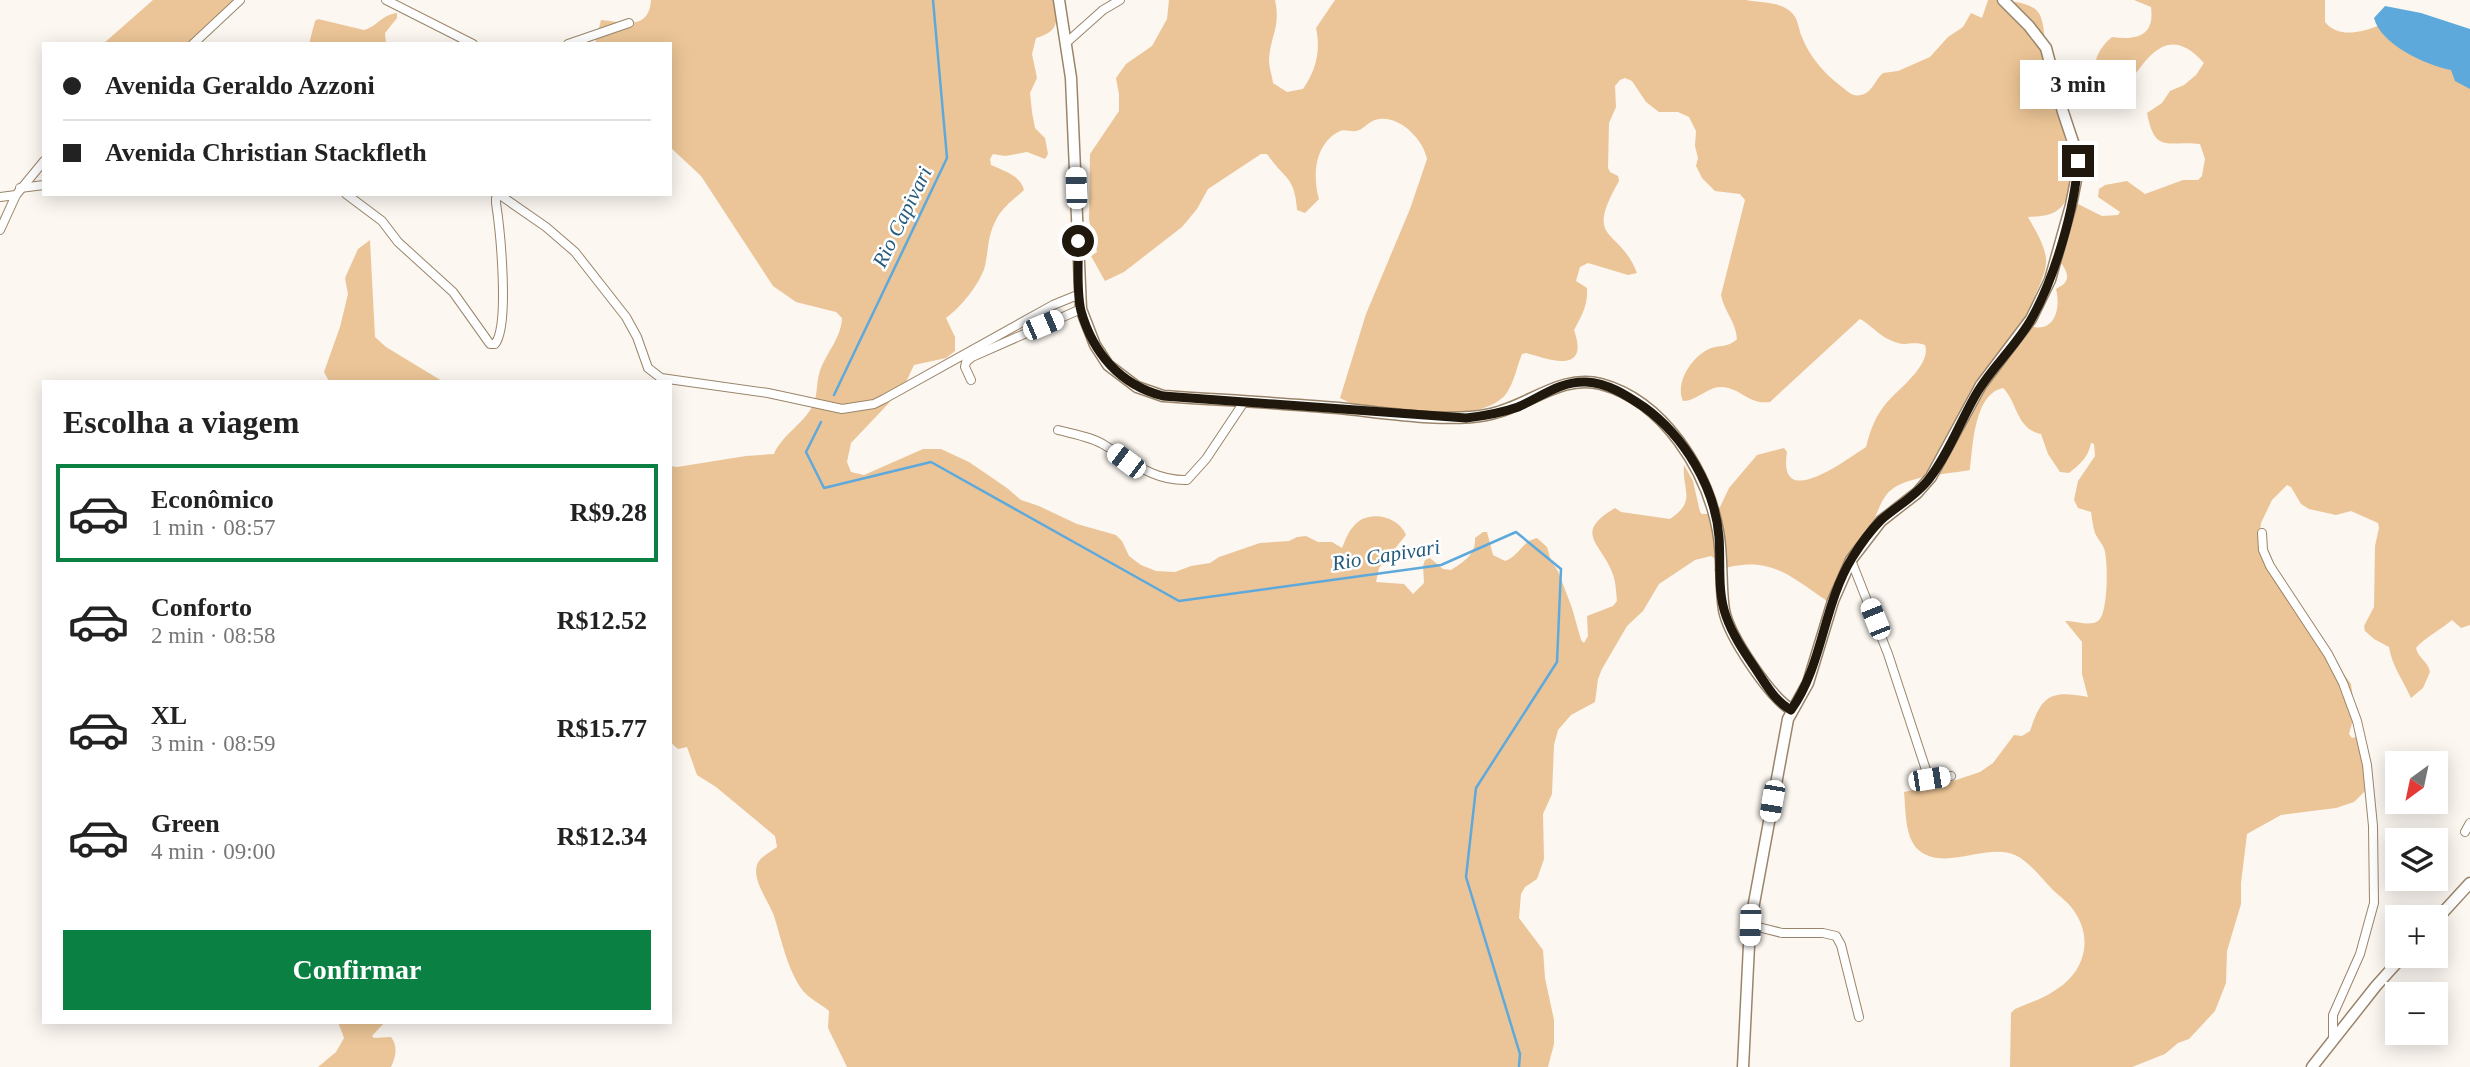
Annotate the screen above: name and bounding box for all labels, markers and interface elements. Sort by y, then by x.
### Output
callout: 3 min [2020,60,2136,108]
text: Avenida Geraldo Azzoni [105,71,375,100]
text: 3 min [2050,72,2106,97]
text: Avenida Christian Stackfleth [105,138,427,167]
route end [2062,145,2094,177]
water label: Rio Capivari [867,163,937,272]
car [1065,167,1088,209]
route start [1062,225,1094,257]
car [1020,307,1067,343]
text: Escolha a viagem [63,404,299,440]
car [1103,440,1150,482]
icon: car [67,482,130,545]
text: Econômico [151,485,274,514]
text: R$9.28 [570,498,647,527]
text: 1 min · 08:57 [151,515,276,540]
water label: Rio Capivari [1329,535,1442,576]
icon: car [67,590,130,653]
text: Conforto [151,593,252,622]
car [1858,596,1893,642]
text: R$12.52 [557,606,647,635]
text: 2 min · 08:58 [151,623,276,648]
icon: car [67,698,130,761]
text: XL [151,701,187,730]
text: R$15.77 [557,714,647,743]
text: 3 min · 08:59 [151,731,276,756]
north arrow [2385,751,2448,814]
map controls [2385,751,2448,1045]
car [1907,765,1952,793]
car [1759,778,1786,824]
icon: car [67,806,130,869]
text: Green [151,809,220,838]
text: R$12.34 [557,822,647,851]
button: layers [2385,828,2448,891]
text: 4 min · 09:00 [151,839,276,864]
car [1739,904,1762,946]
button: + [2385,905,2448,968]
button: Confirmar [63,930,651,1010]
button: − [2385,982,2448,1045]

